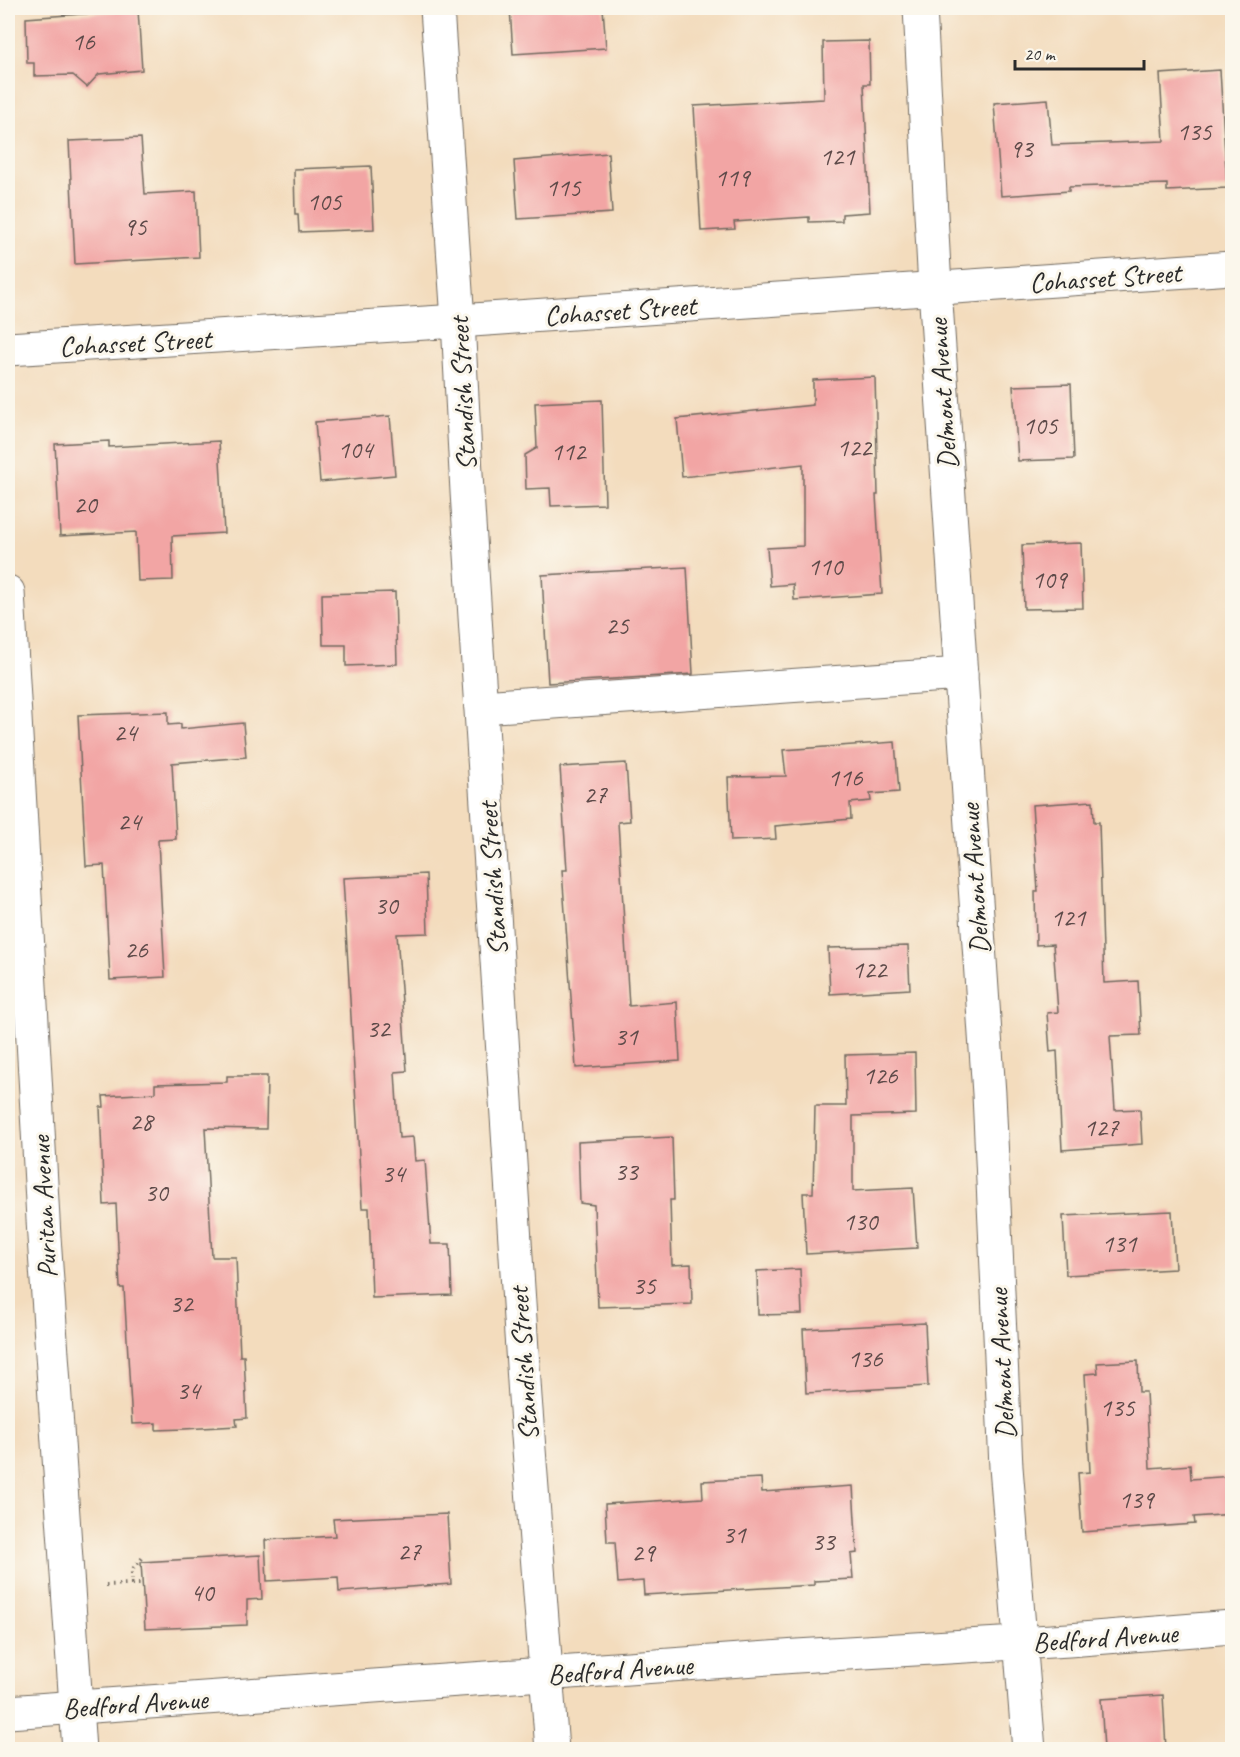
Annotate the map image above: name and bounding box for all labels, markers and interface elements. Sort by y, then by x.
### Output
house number: 16 [71,25,96,58]
scale bar [1015,33,1144,71]
text: 20 m [1024,43,1057,65]
house number: 135 [1176,115,1213,148]
house number: 93 [1009,132,1035,165]
house number: 121 [819,140,856,173]
house number: 119 [714,161,752,194]
house number: 115 [545,171,582,204]
house number: 105 [306,185,343,218]
house number: 95 [123,210,148,243]
street label: Cohasset Street [1028,255,1185,300]
street label: Cohasset Street [543,288,700,333]
street label: Standish Street [441,313,484,472]
street label: Delmont Avenue [920,316,965,470]
street label: Cohasset Street [58,321,215,364]
house number: 105 [1022,409,1059,442]
house number: 122 [836,431,874,464]
house number: 104 [337,433,375,466]
house number: 112 [550,435,588,468]
house number: 20 [73,488,99,521]
house number: 110 [807,550,845,583]
house number: 109 [1031,563,1069,596]
house number: 25 [605,609,630,642]
house number: 24 [113,716,139,749]
house number: 116 [827,761,864,794]
house number: 27 [583,778,608,811]
street label: Standish Street [469,798,515,957]
street label: Delmont Avenue [952,801,997,955]
house number: 24 [117,805,143,838]
house number: 30 [374,889,400,922]
house number: 121 [1050,901,1087,934]
house number: 26 [124,933,149,966]
house number: 122 [851,953,889,986]
house number: 32 [366,1012,392,1045]
house number: 31 [614,1020,639,1053]
house number: 126 [862,1059,899,1092]
house number: 28 [129,1105,155,1138]
house number: 127 [1083,1111,1120,1144]
street label: Puritan Avenue [22,1133,65,1279]
house number: 33 [614,1155,640,1188]
house number: 34 [381,1157,407,1190]
house number: 30 [144,1176,170,1209]
house number: 130 [842,1205,880,1238]
house number: 131 [1101,1227,1138,1260]
house number: 35 [632,1269,657,1302]
street label: Standish Street [500,1283,546,1442]
street label: Delmont Avenue [980,1286,1023,1440]
house number: 32 [169,1287,195,1320]
house number: 136 [847,1342,884,1375]
house number: 34 [176,1374,202,1407]
house number: 135 [1099,1391,1136,1424]
house number: 139 [1118,1483,1156,1516]
house number: 31 [722,1518,747,1551]
house number: 33 [811,1525,837,1558]
house number: 27 [397,1535,422,1568]
house number: 29 [631,1536,657,1569]
house number: 40 [190,1576,216,1609]
street label: Bedford Avenue [1031,1615,1180,1660]
street label: Bedford Avenue [546,1647,695,1692]
street label: Bedford Avenue [61,1681,210,1726]

